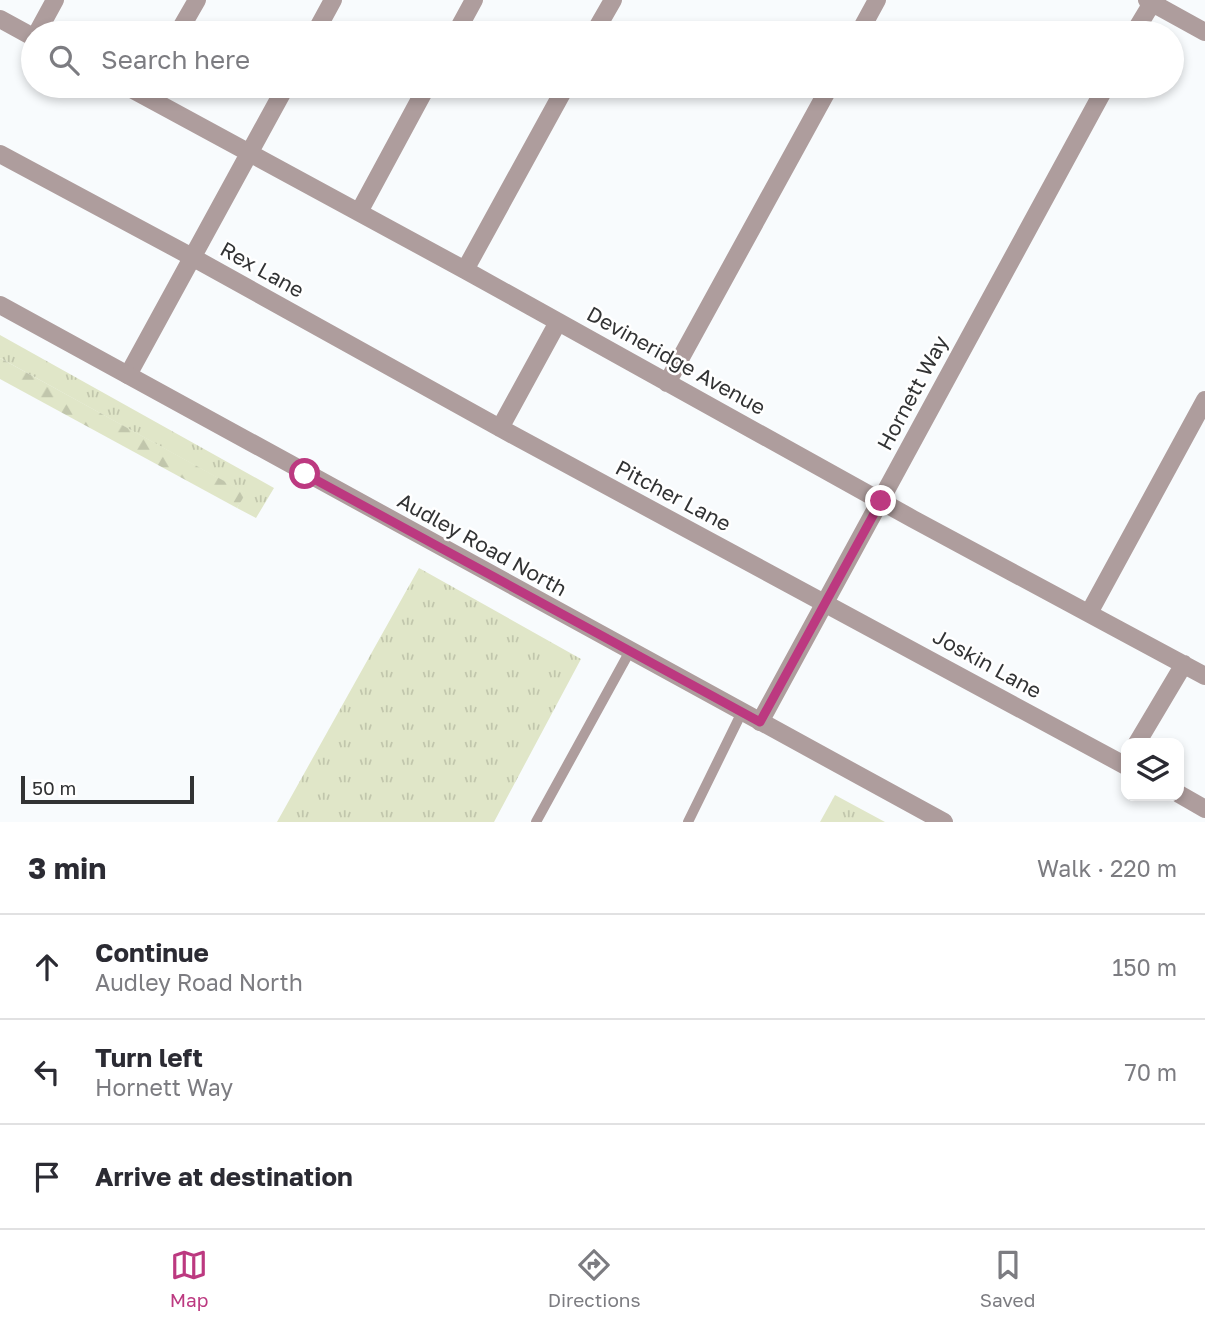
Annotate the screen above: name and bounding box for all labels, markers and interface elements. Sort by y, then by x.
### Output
search box [21,21,1184,98]
icon: search [45,41,83,79]
text: Search here [101,44,250,75]
street label: Rex Lane [216,236,309,303]
street label: Devineridge Avenue [583,300,770,420]
street label: Hornett Way [871,331,953,454]
street label: Pitcher Lane [611,454,736,536]
route start [289,458,320,489]
route end [865,485,896,516]
street label: Audley Road North [393,487,572,601]
street label: Joskin Lane [929,623,1046,704]
map controls [1121,738,1184,801]
button: layers [1121,738,1184,801]
scale bar [21,773,194,805]
text: 50 m [32,776,76,799]
text: 3 min [28,850,106,886]
text: Walk · 220 m [1037,854,1177,882]
text: Continue [95,937,209,968]
icon: ahead [28,948,66,986]
text: 150 m [1112,953,1177,981]
text: Audley Road North [95,968,303,996]
text: Turn left [95,1042,203,1073]
icon: left [28,1053,66,1091]
text: 70 m [1124,1058,1177,1086]
text: Hornett Way [95,1073,233,1101]
icon: arrive [28,1158,66,1196]
text: Arrive at destination [95,1161,353,1192]
tab: Map [170,1246,208,1311]
tab: Directions [548,1246,641,1311]
tab: Saved [980,1246,1035,1311]

